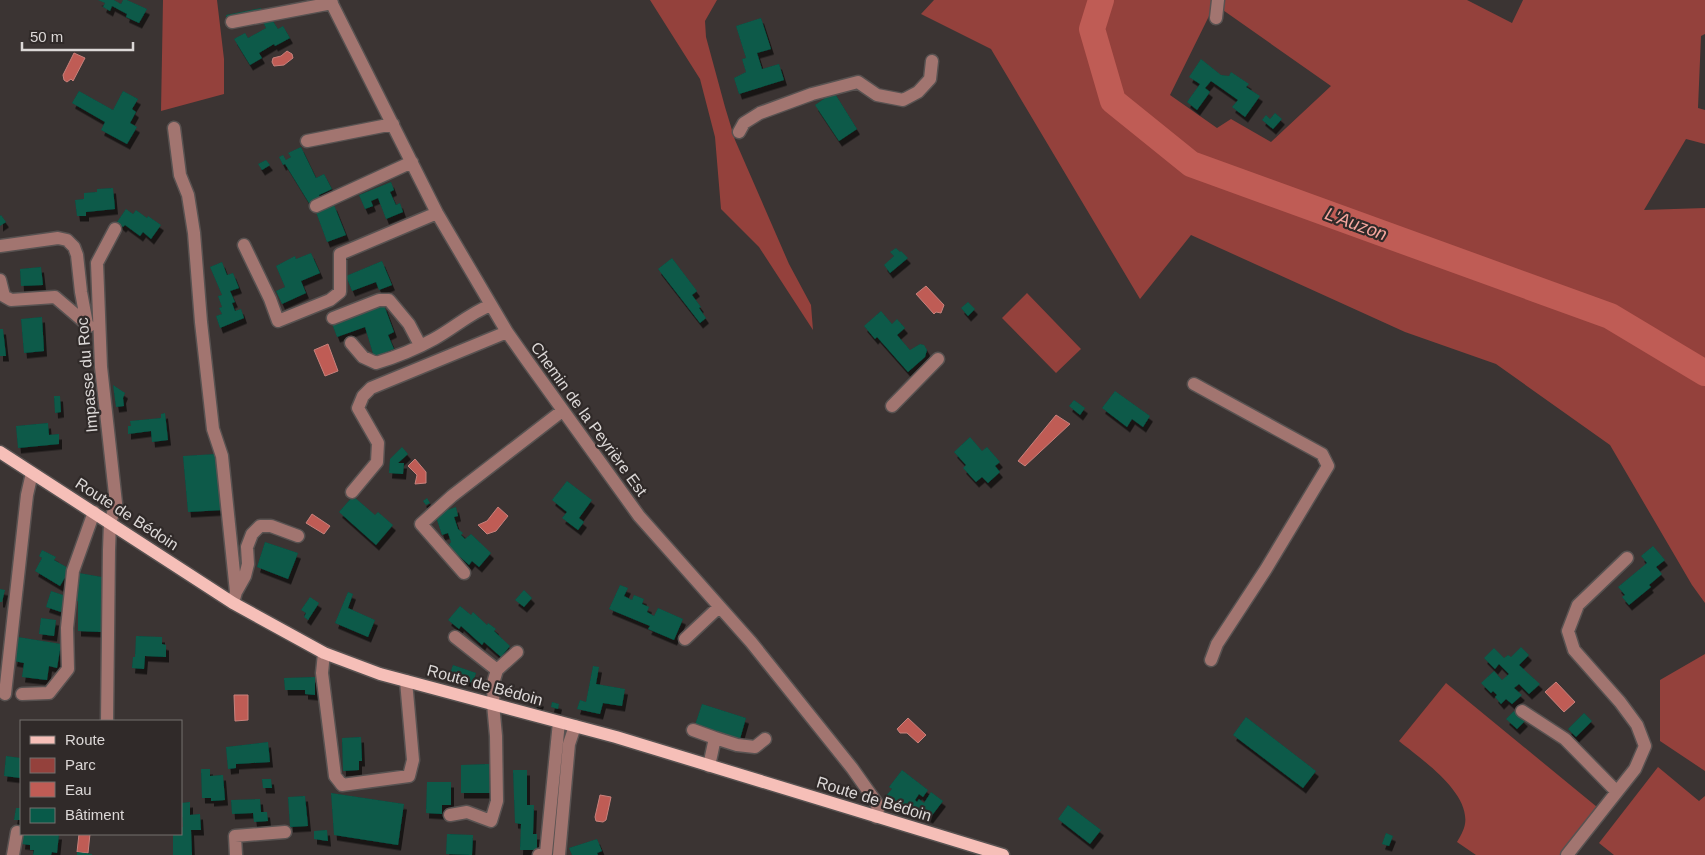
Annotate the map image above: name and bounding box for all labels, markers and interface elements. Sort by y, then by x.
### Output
scale bar [22,20,134,52]
text: 50 m [30,28,63,45]
water label: L'Auzon [1322,204,1390,244]
street label: Impasse du Roc [73,317,101,433]
street label: Chemin de la Peyrière Est [528,339,651,500]
street label: Route de Bédoin [72,474,182,554]
street label: Route de Bédoin [425,661,545,709]
legend [20,720,182,835]
text: Route [65,731,105,748]
text: Parc [65,756,96,773]
street label: Route de Bédoin [815,773,933,825]
text: Eau [65,781,92,798]
text: Bâtiment [65,806,125,823]

